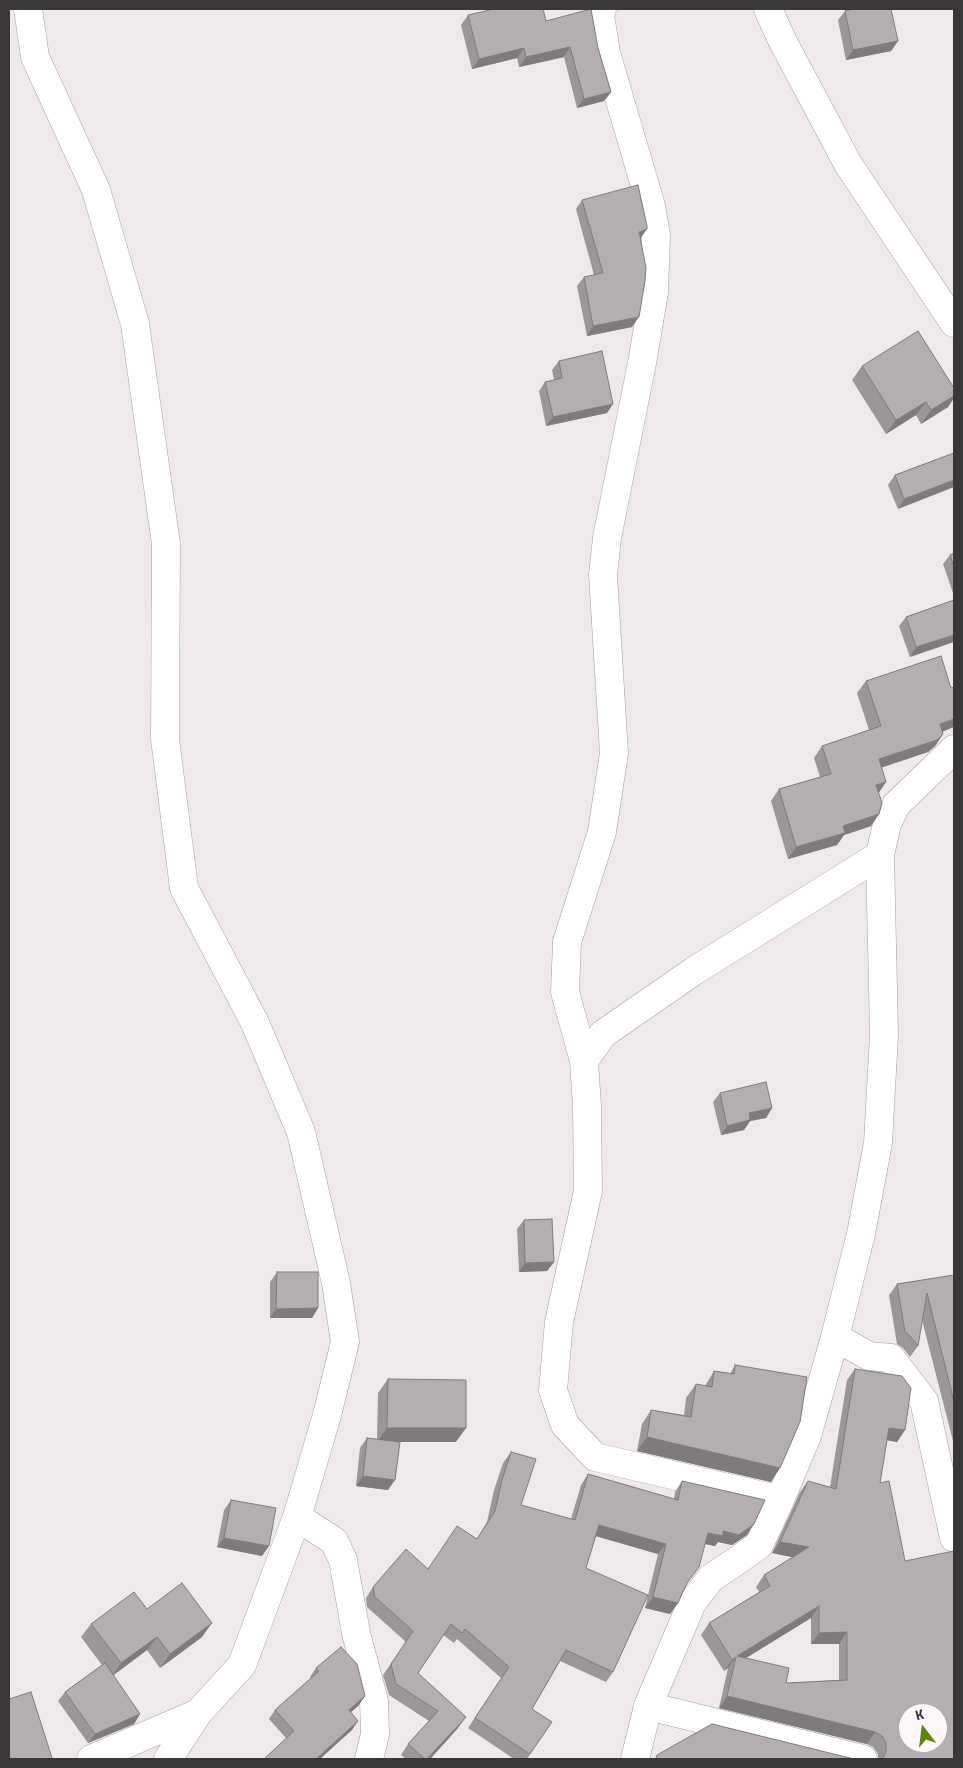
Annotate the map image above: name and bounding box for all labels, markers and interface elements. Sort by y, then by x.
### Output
north arrow [898,1703,948,1753]
text: K [913,1703,926,1725]

